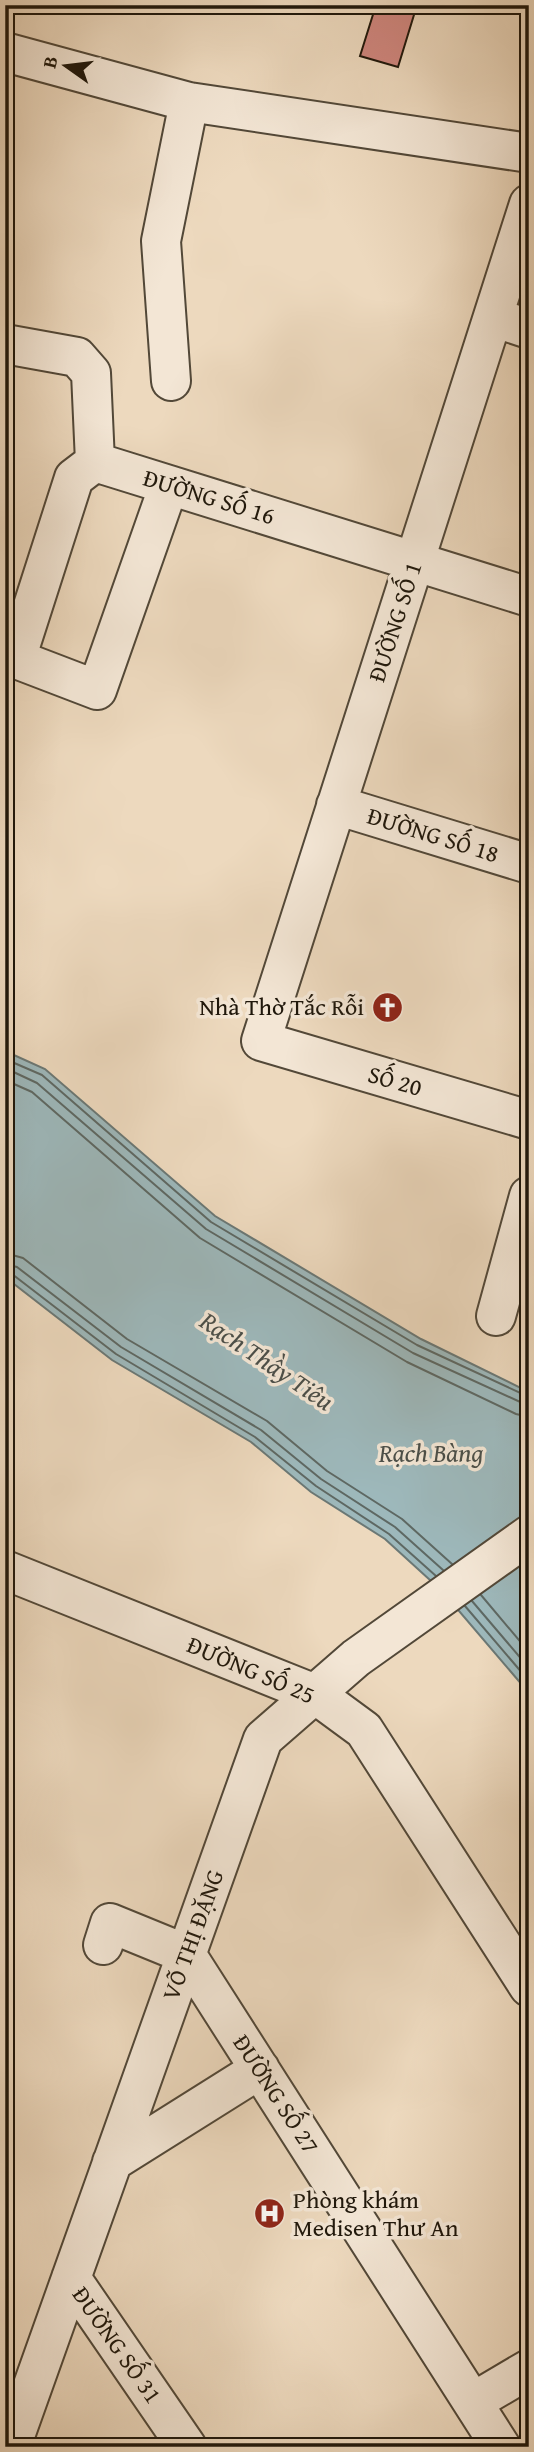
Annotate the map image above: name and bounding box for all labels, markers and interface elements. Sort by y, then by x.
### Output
north arrow [32,32,102,102]
text: B [34,53,65,71]
street label: ĐƯỜNG SỐ 16 [139,460,279,533]
street label: ĐƯỜNG SỐ 1 [359,557,430,686]
street label: ĐƯỜNG SỐ 18 [363,798,503,871]
place label: Nhà Thờ Tắc Rỗi [199,989,364,1024]
church icon: Nhà Thờ Tắc Rỗi [370,990,404,1024]
street label: SỐ 20 [364,1056,426,1105]
water label: Rạch Thầy Tiêu [191,1301,342,1420]
water label: Rạch Bàng [378,1433,483,1472]
street label: ĐƯỜNG SỐ 25 [182,1627,321,1712]
street label: VÕ THỊ ĐẶNG [153,1865,232,2005]
street label: ĐƯỜNG SỐ 27 [225,2027,328,2160]
place label: Phòng khám Medisen Thư An [293,2182,459,2245]
hospital icon: Phòng khám Medisen Thư An [253,2197,287,2231]
street label: ĐƯỜNG SỐ 31 [64,2279,171,2410]

